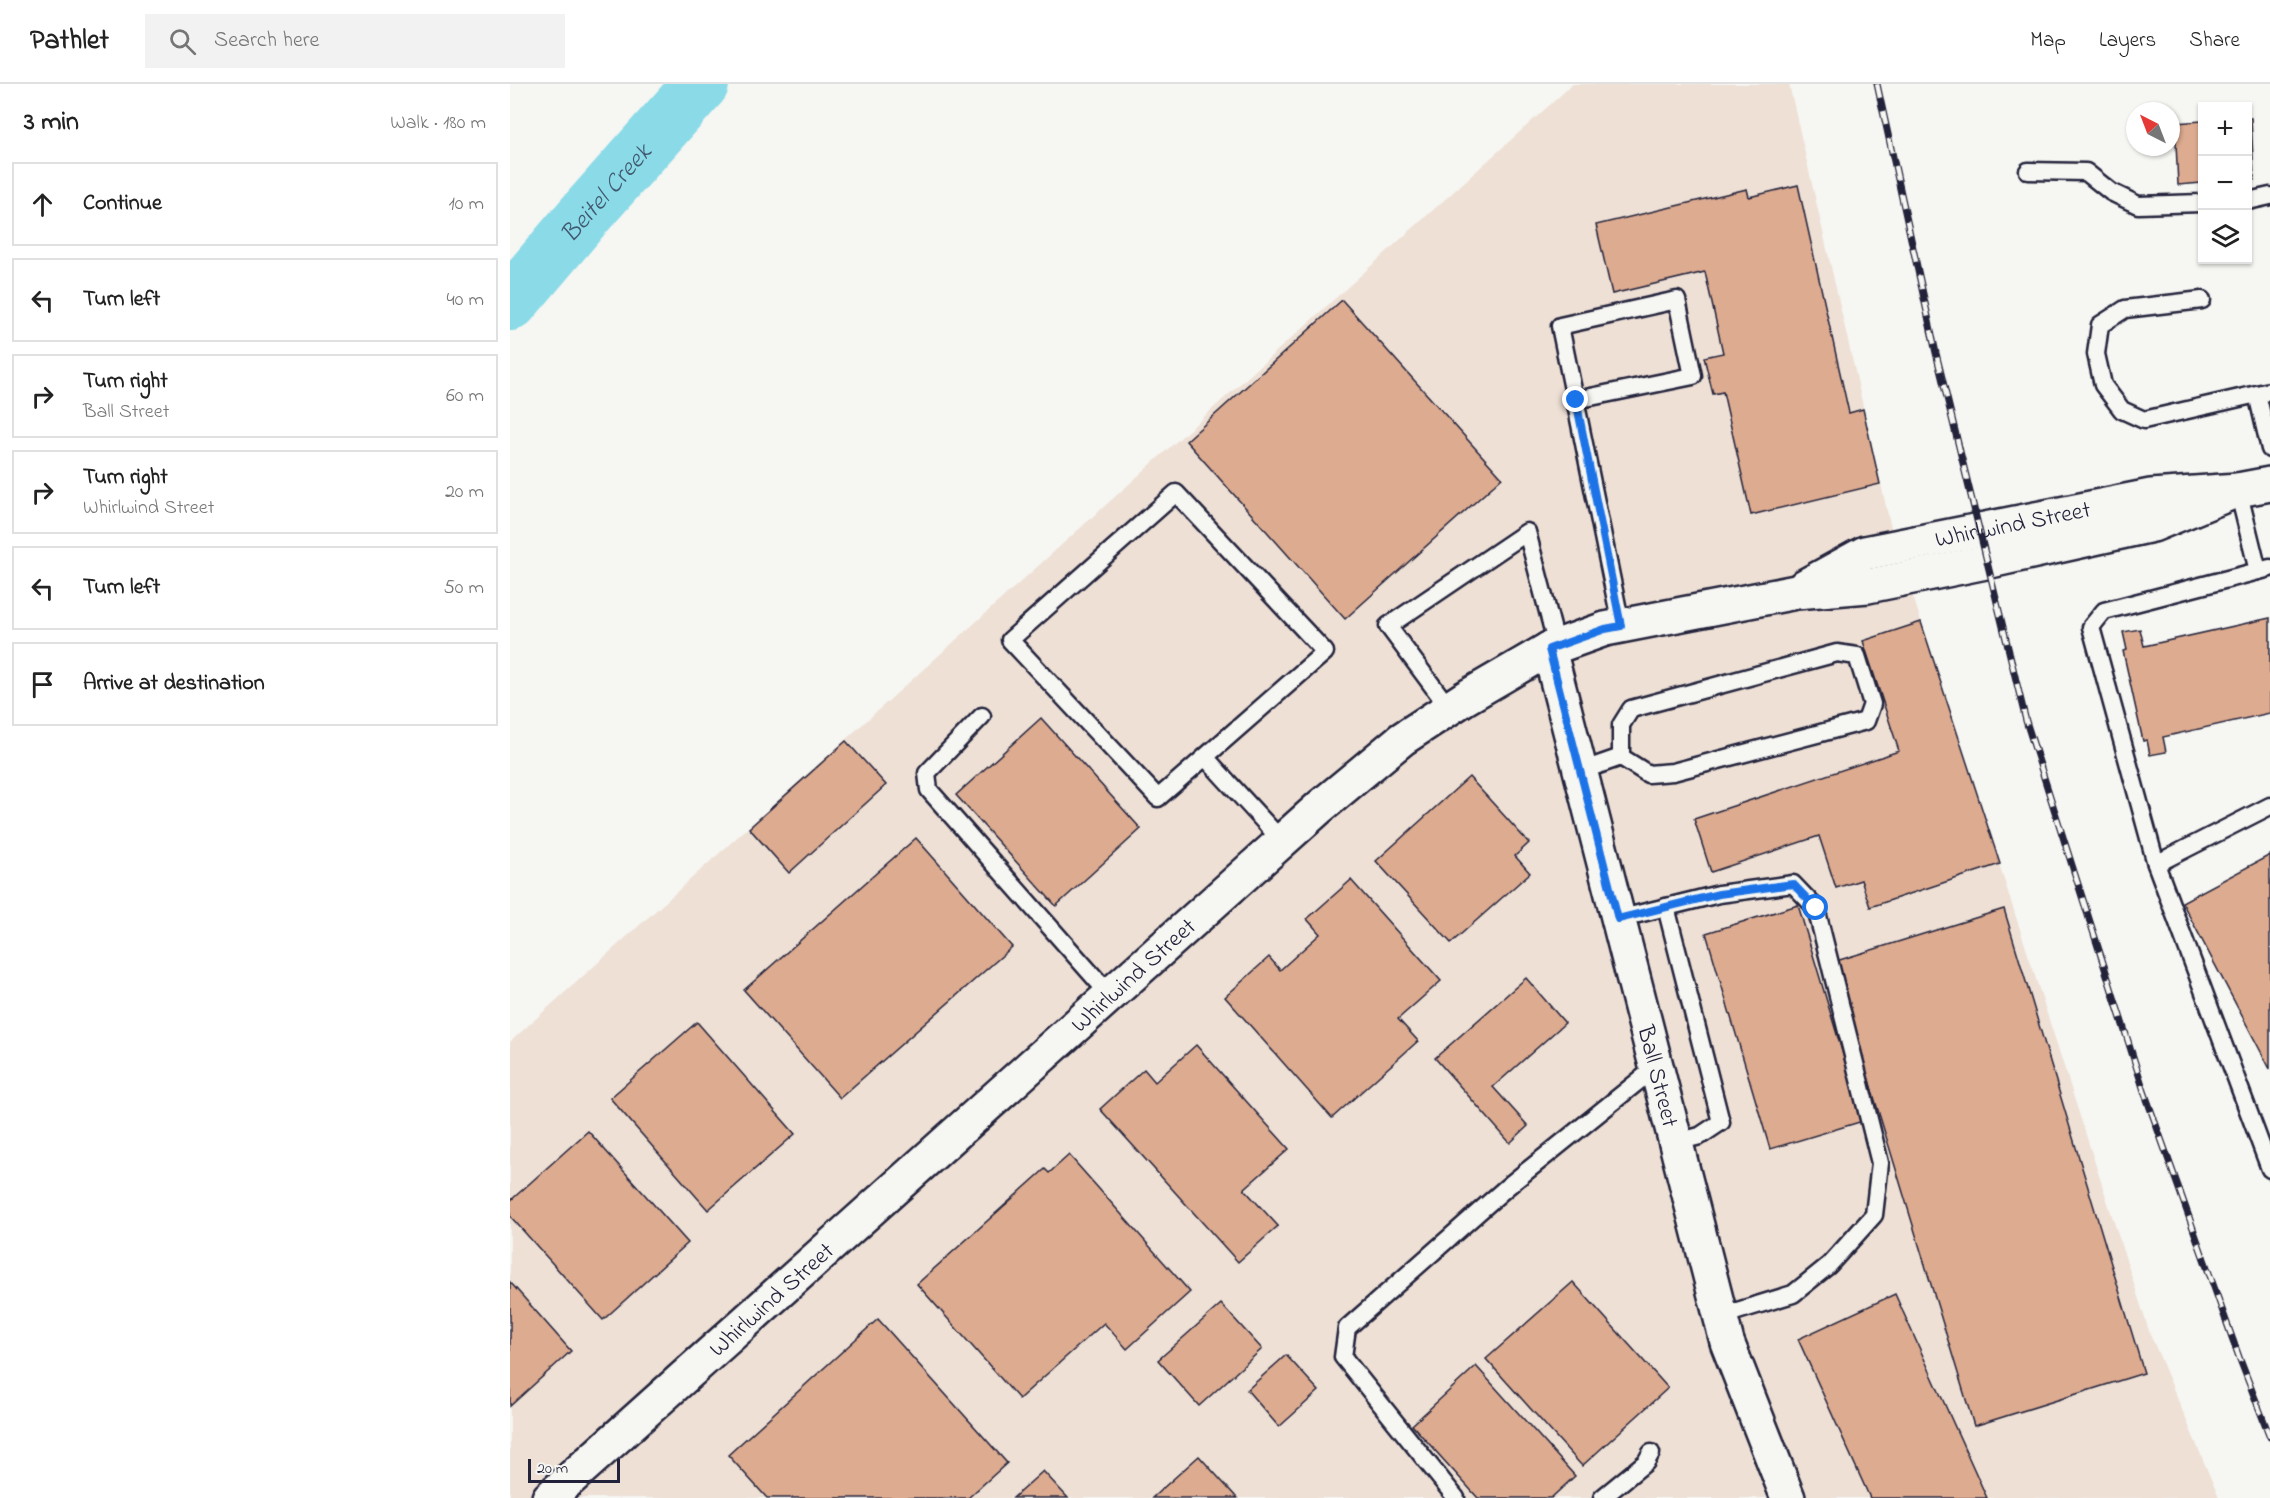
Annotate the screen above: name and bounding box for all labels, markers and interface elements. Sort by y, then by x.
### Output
search box [145,14,565,68]
text: Pathlet [30,21,109,62]
icon: search [166,25,199,58]
text: Search here [214,25,319,57]
text: Map [2030,26,2066,56]
text: Layers [2099,26,2156,56]
text: Share [2189,26,2240,56]
north arrow [2126,102,2180,156]
map controls [2198,102,2252,264]
button: + [2198,102,2252,156]
text: 3 min [24,104,79,142]
text: Walk · 180 m [390,109,486,138]
water label: Beitel Creek [553,135,663,252]
button: − [2198,156,2252,210]
icon: ahead [26,188,59,221]
text: Continue [83,188,162,220]
text: 10 m [448,190,484,219]
button: layers [2198,210,2252,264]
icon: left [26,284,59,317]
text: Turn left [83,284,160,316]
text: 40 m [447,286,484,315]
text: Turn right [83,366,168,398]
icon: right [26,380,59,413]
text: 60 m [446,382,484,411]
route end [1562,386,1588,412]
text: Ball Street [83,398,169,427]
text: Turn right [83,462,168,494]
icon: right [26,476,59,509]
text: 20 m [445,478,484,507]
street label: Whirlwind Street [1932,493,2094,559]
text: Whirlwind Street [83,494,214,523]
icon: left [26,572,59,605]
text: Turn left [83,572,160,604]
text: 50 m [443,574,484,603]
icon: arrive [26,668,59,701]
text: Arrive at destination [83,668,265,700]
route start [1802,894,1828,920]
street label: Whirlwind Street [1064,911,1205,1042]
street label: Ball Street [1626,1021,1686,1131]
street label: Whirlwind Street [702,1235,843,1367]
scale bar [528,1456,620,1484]
text: 20 m [537,1457,568,1481]

